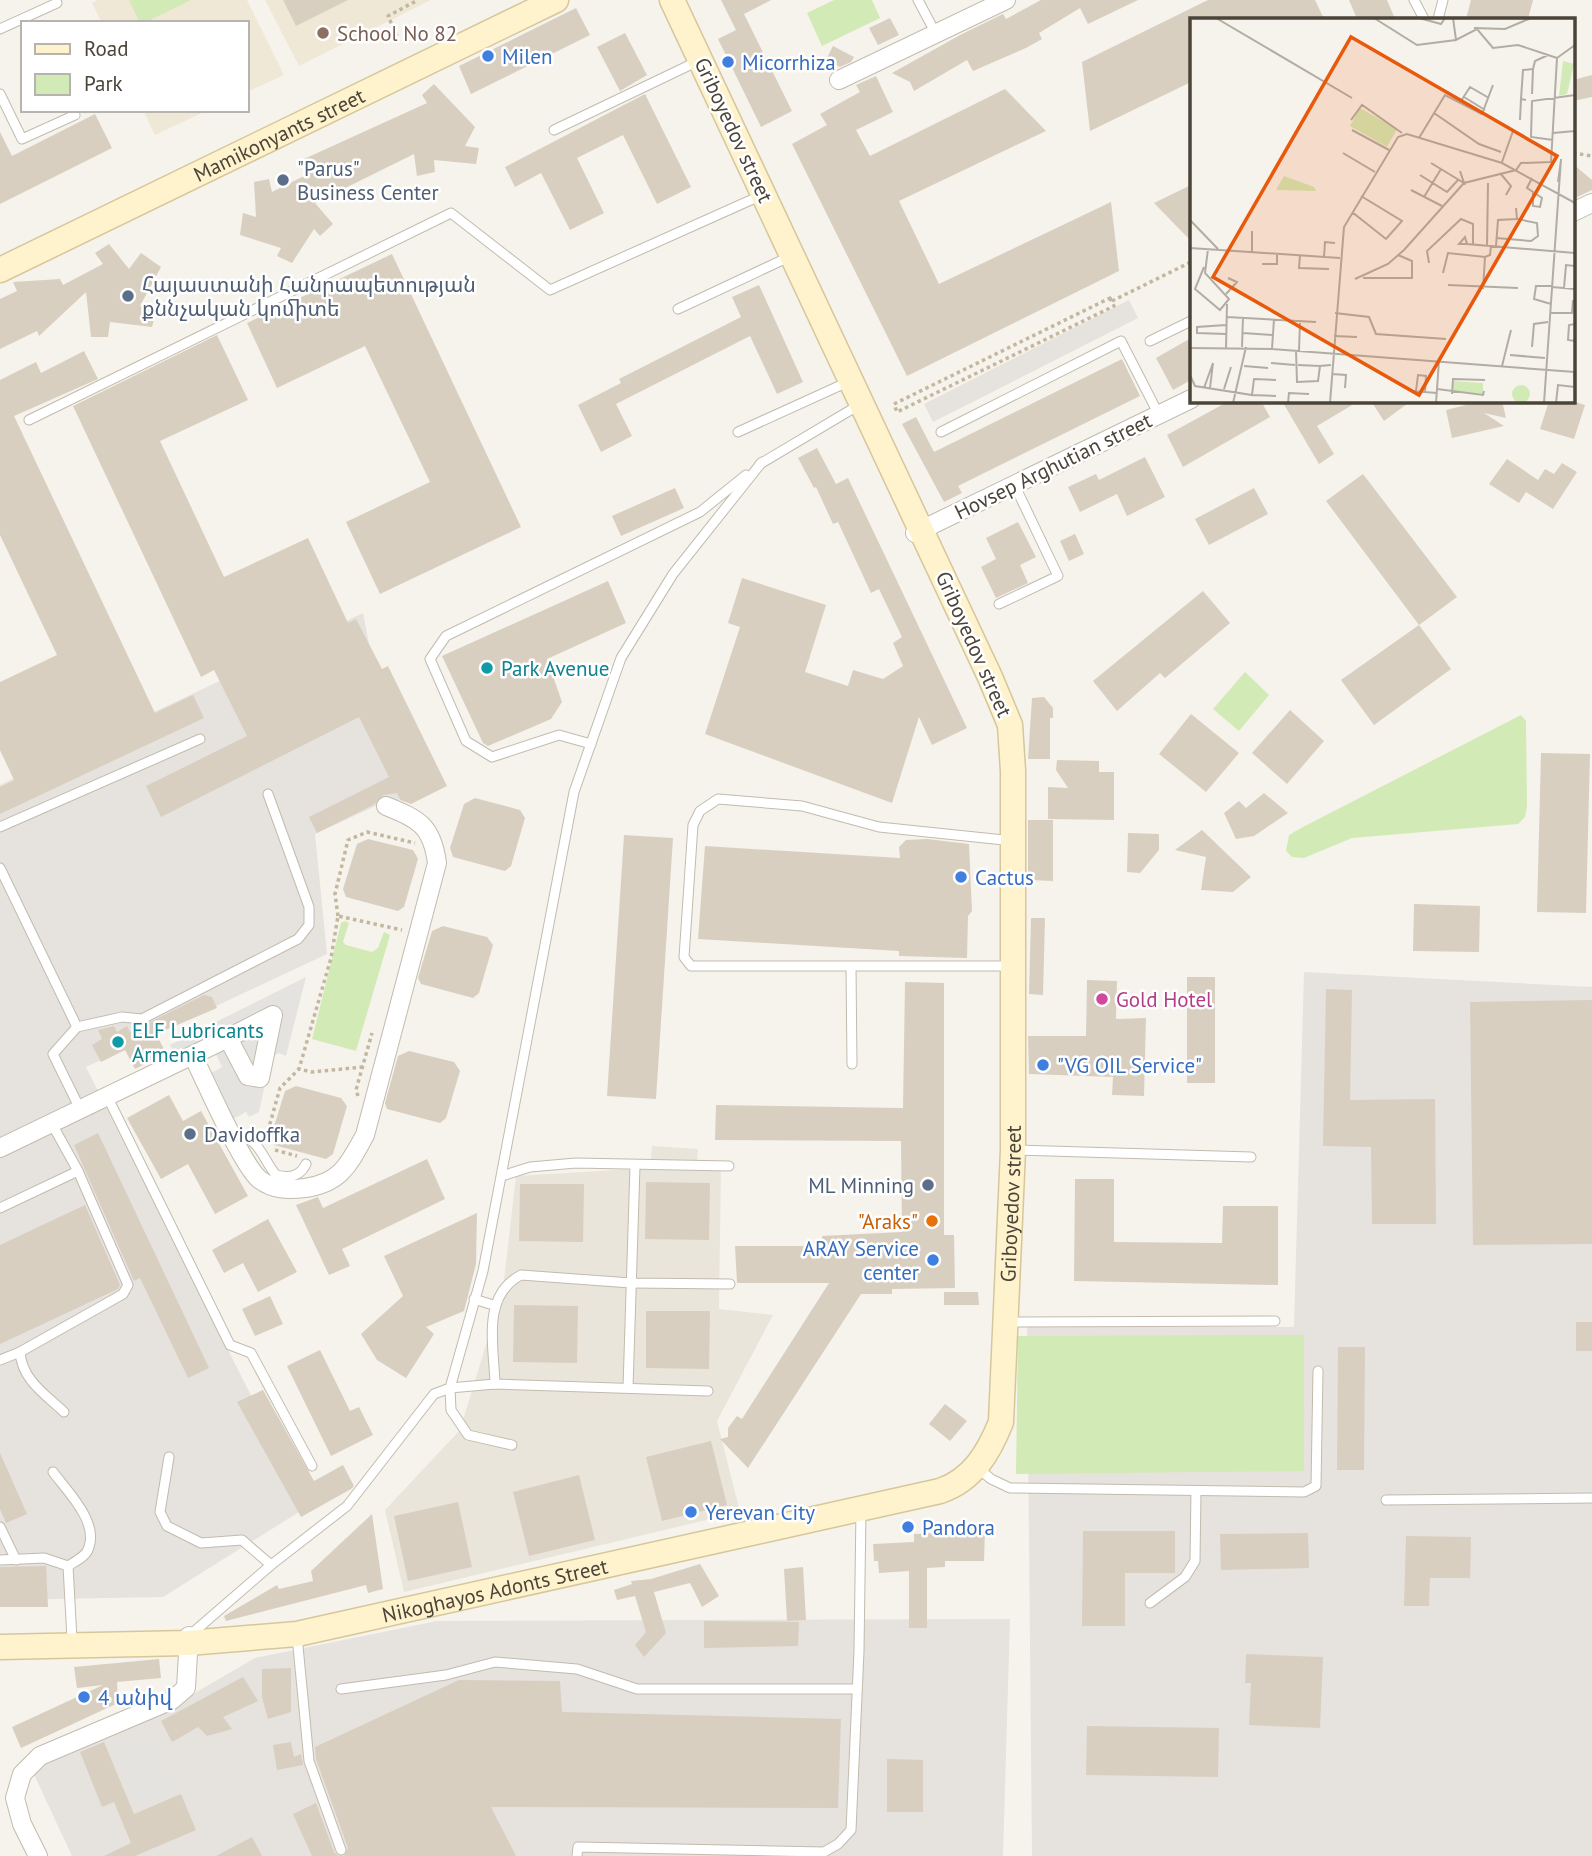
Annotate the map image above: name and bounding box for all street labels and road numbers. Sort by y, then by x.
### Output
street label: Griboyedov street [689,53,779,207]
street label: Mamikonyants street [189,82,369,188]
street label: Hovsep Arghutian street [950,406,1156,526]
street label: Griboyedov street [930,567,1018,721]
street label: Griboyedov street [994,1125,1027,1283]
street label: Nikoghayos Adonts Street [379,1552,610,1628]

